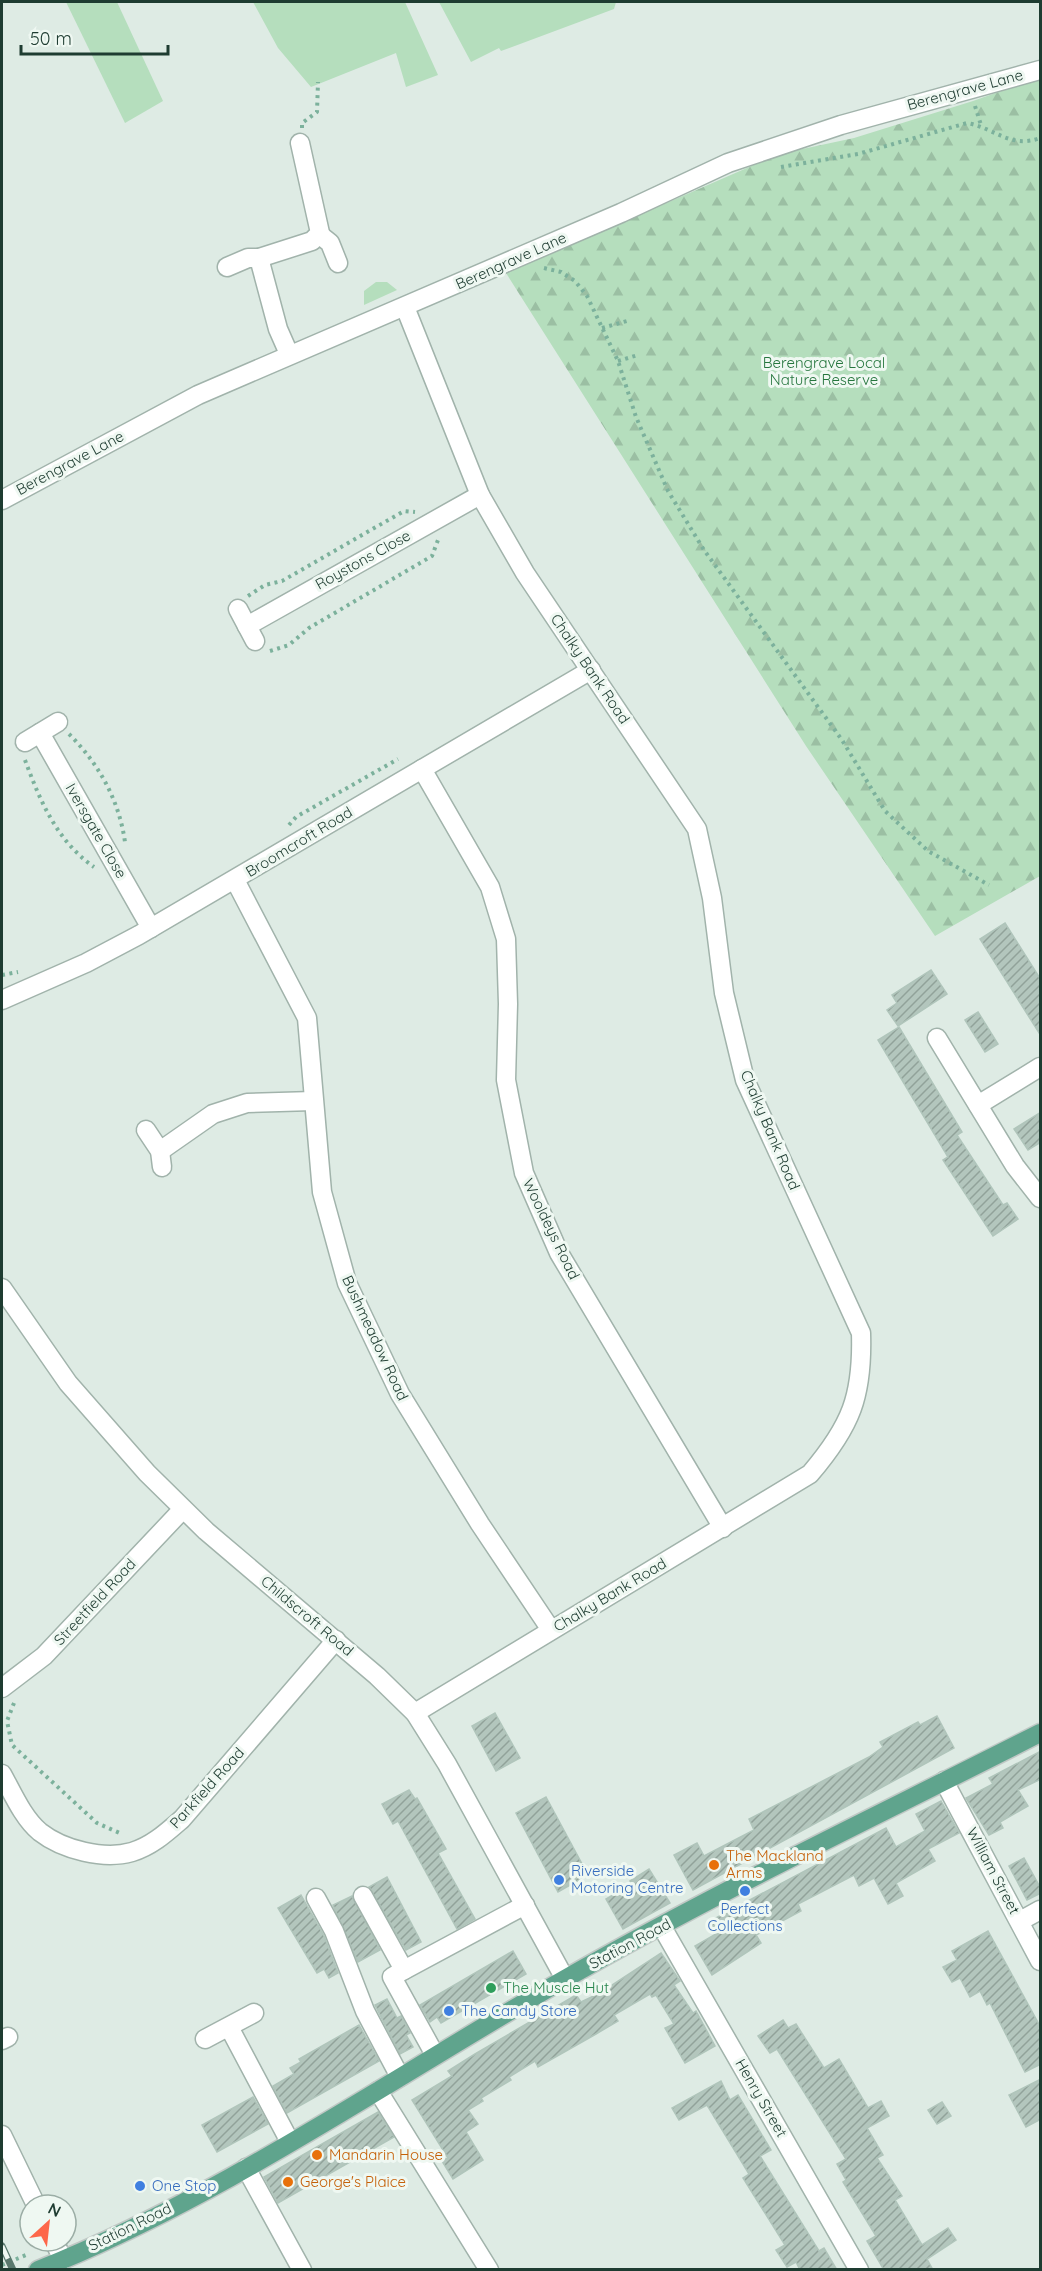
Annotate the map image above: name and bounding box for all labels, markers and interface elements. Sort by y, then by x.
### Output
scale bar [21,18,168,56]
text: 50 m [30,27,72,50]
street label: Berengrave Lane [905,65,1025,114]
street label: Berengrave Lane [452,228,569,293]
park label: Berengrave Local Nature Reserve [763,353,885,389]
street label: Berengrave Lane [13,426,127,499]
street label: Roystons Close [312,526,414,594]
street label: Chalky Bank Road [547,610,634,727]
street label: Iversgate Close [62,780,131,882]
street label: Broomcroft Road [242,802,356,881]
street label: Chalky Bank Road [737,1067,804,1193]
street label: Wooldeys Road [519,1175,584,1282]
street label: Bushmeadow Road [338,1272,413,1403]
street label: Chalky Bank Road [550,1553,670,1636]
street label: Streetfield Road [50,1554,140,1649]
street label: Childscroft Road [257,1571,358,1660]
street label: Parkfield Road [165,1743,248,1832]
street label: William Street [963,1824,1024,1917]
place label: The Mackland Arms [726,1846,824,1882]
marker: The Mackland Arms [707,1858,721,1872]
place label: Riverside Motoring Centre [571,1861,684,1897]
marker: Riverside Motoring Centre [552,1873,566,1887]
marker: Perfect Collections [738,1884,752,1898]
place label: Perfect Collections [708,1899,782,1935]
street label: Station Road [586,1914,674,1973]
place label: The Muscle Hut [503,1978,609,1997]
marker: The Muscle Hut [484,1981,498,1995]
place label: The Candy Store [461,2001,577,2020]
marker: The Candy Store [442,2004,456,2018]
street label: Henry Street [731,2055,791,2140]
place label: Mandarin House [329,2145,443,2164]
marker: Mandarin House [310,2148,324,2162]
place label: George's Plaice [300,2172,406,2191]
marker: George's Plaice [281,2175,295,2189]
place label: One Stop [152,2176,216,2195]
marker: One Stop [133,2179,147,2193]
north arrow [18,2193,78,2253]
text: N [45,2198,65,2221]
street label: Station Road [85,2198,174,2255]

